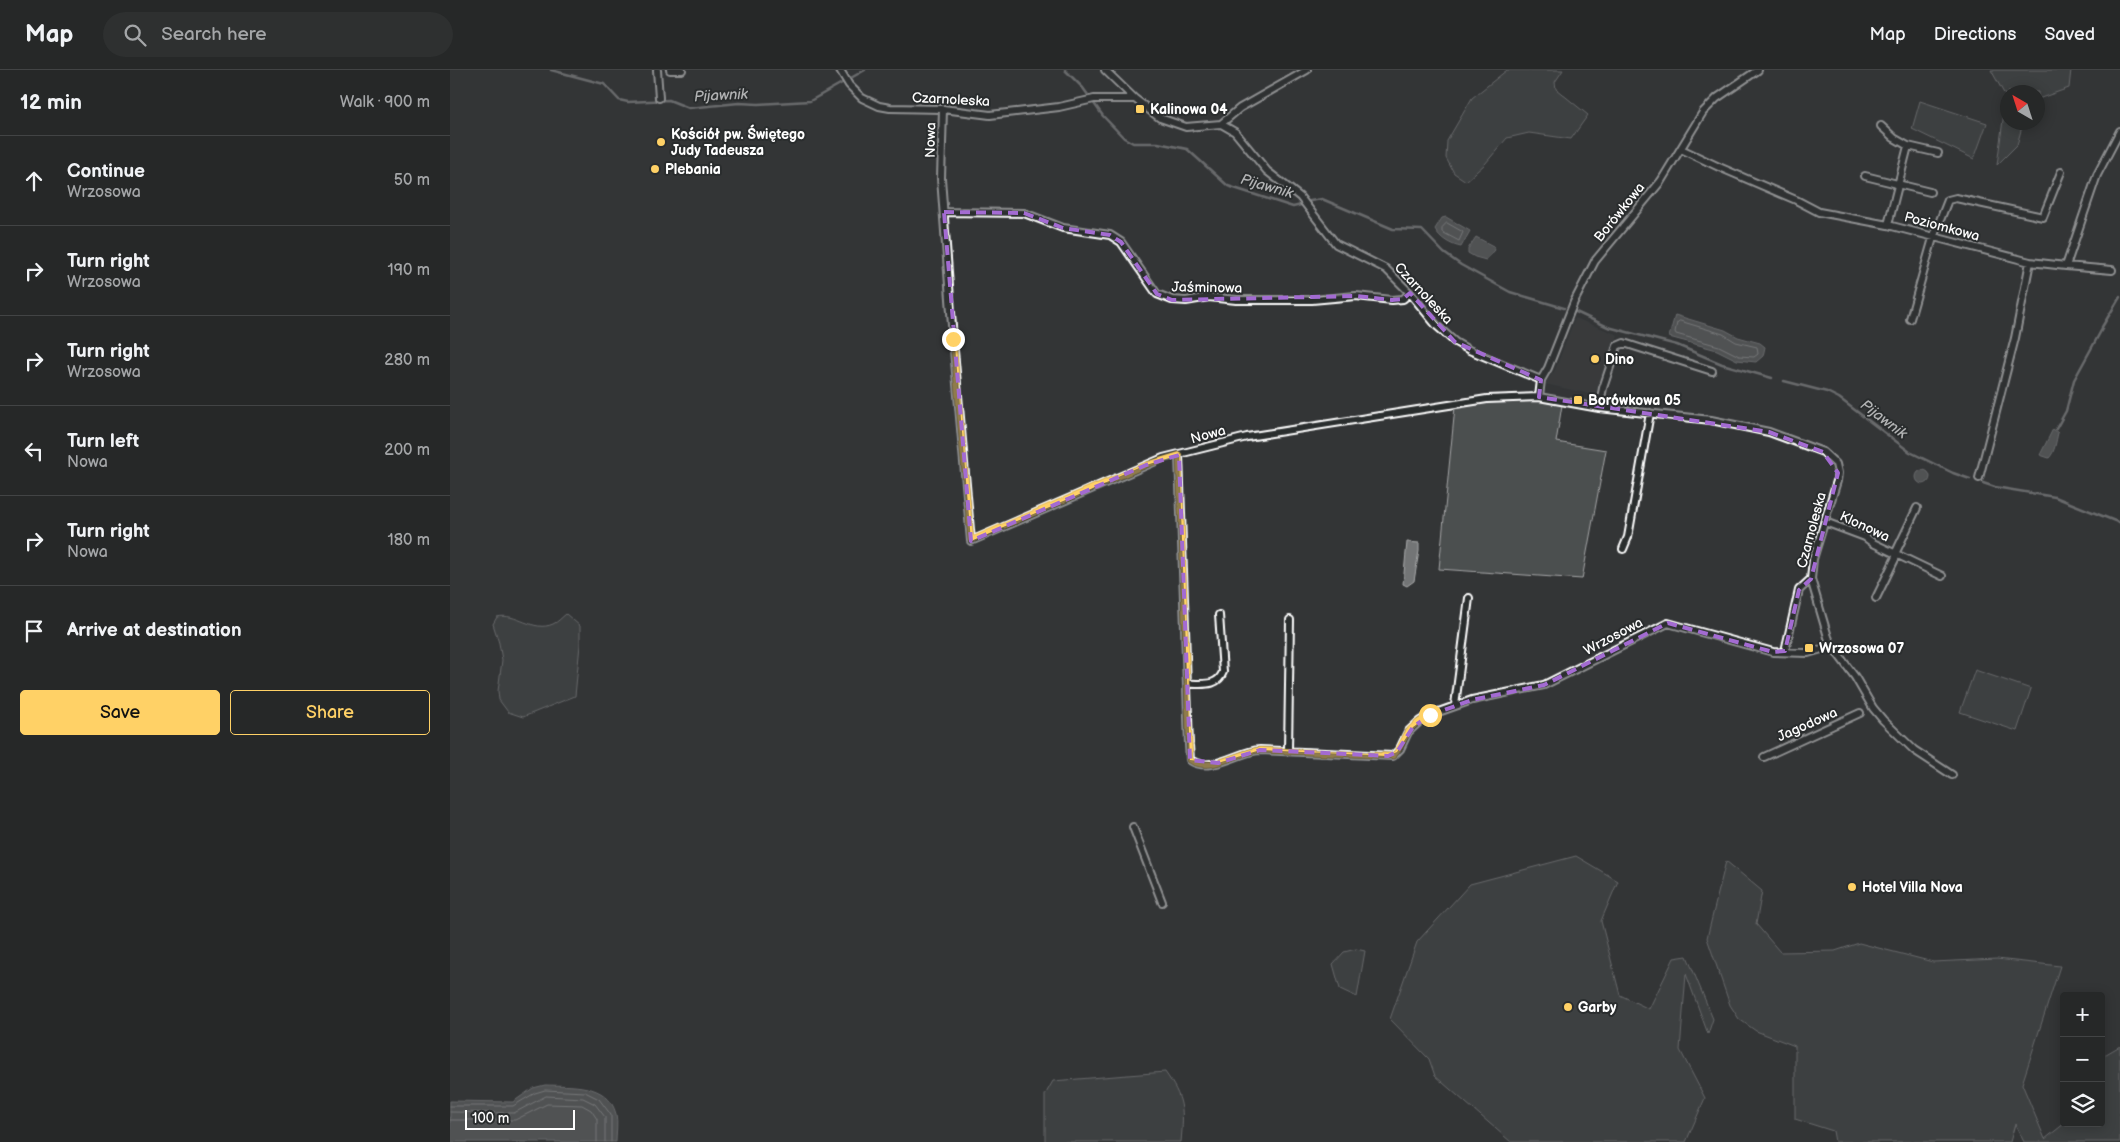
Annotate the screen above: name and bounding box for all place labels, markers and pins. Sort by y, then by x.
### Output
place label: Kalinowa 04 [1150,101,1228,118]
marker: Kalinowa 04 [1134,103,1146,115]
place label: Kościół pw. Świętego Judy Tadeusza [671,124,805,159]
marker: Kościół pw. Świętego Judy Tadeusza [655,136,667,148]
place label: Plebania [665,161,721,178]
marker: Plebania [649,163,661,175]
place label: Dino [1605,351,1634,368]
marker: Dino [1589,353,1601,365]
place label: Borówkowa 05 [1588,392,1681,409]
marker: Borówkowa 05 [1572,394,1584,406]
place label: Wrzosowa 07 [1819,640,1905,657]
marker: Wrzosowa 07 [1803,642,1815,654]
place label: Hotel Villa Nova [1862,879,1963,896]
marker: Hotel Villa Nova [1846,881,1858,893]
place label: Garby [1578,999,1617,1016]
marker: Garby [1562,1001,1574,1013]

